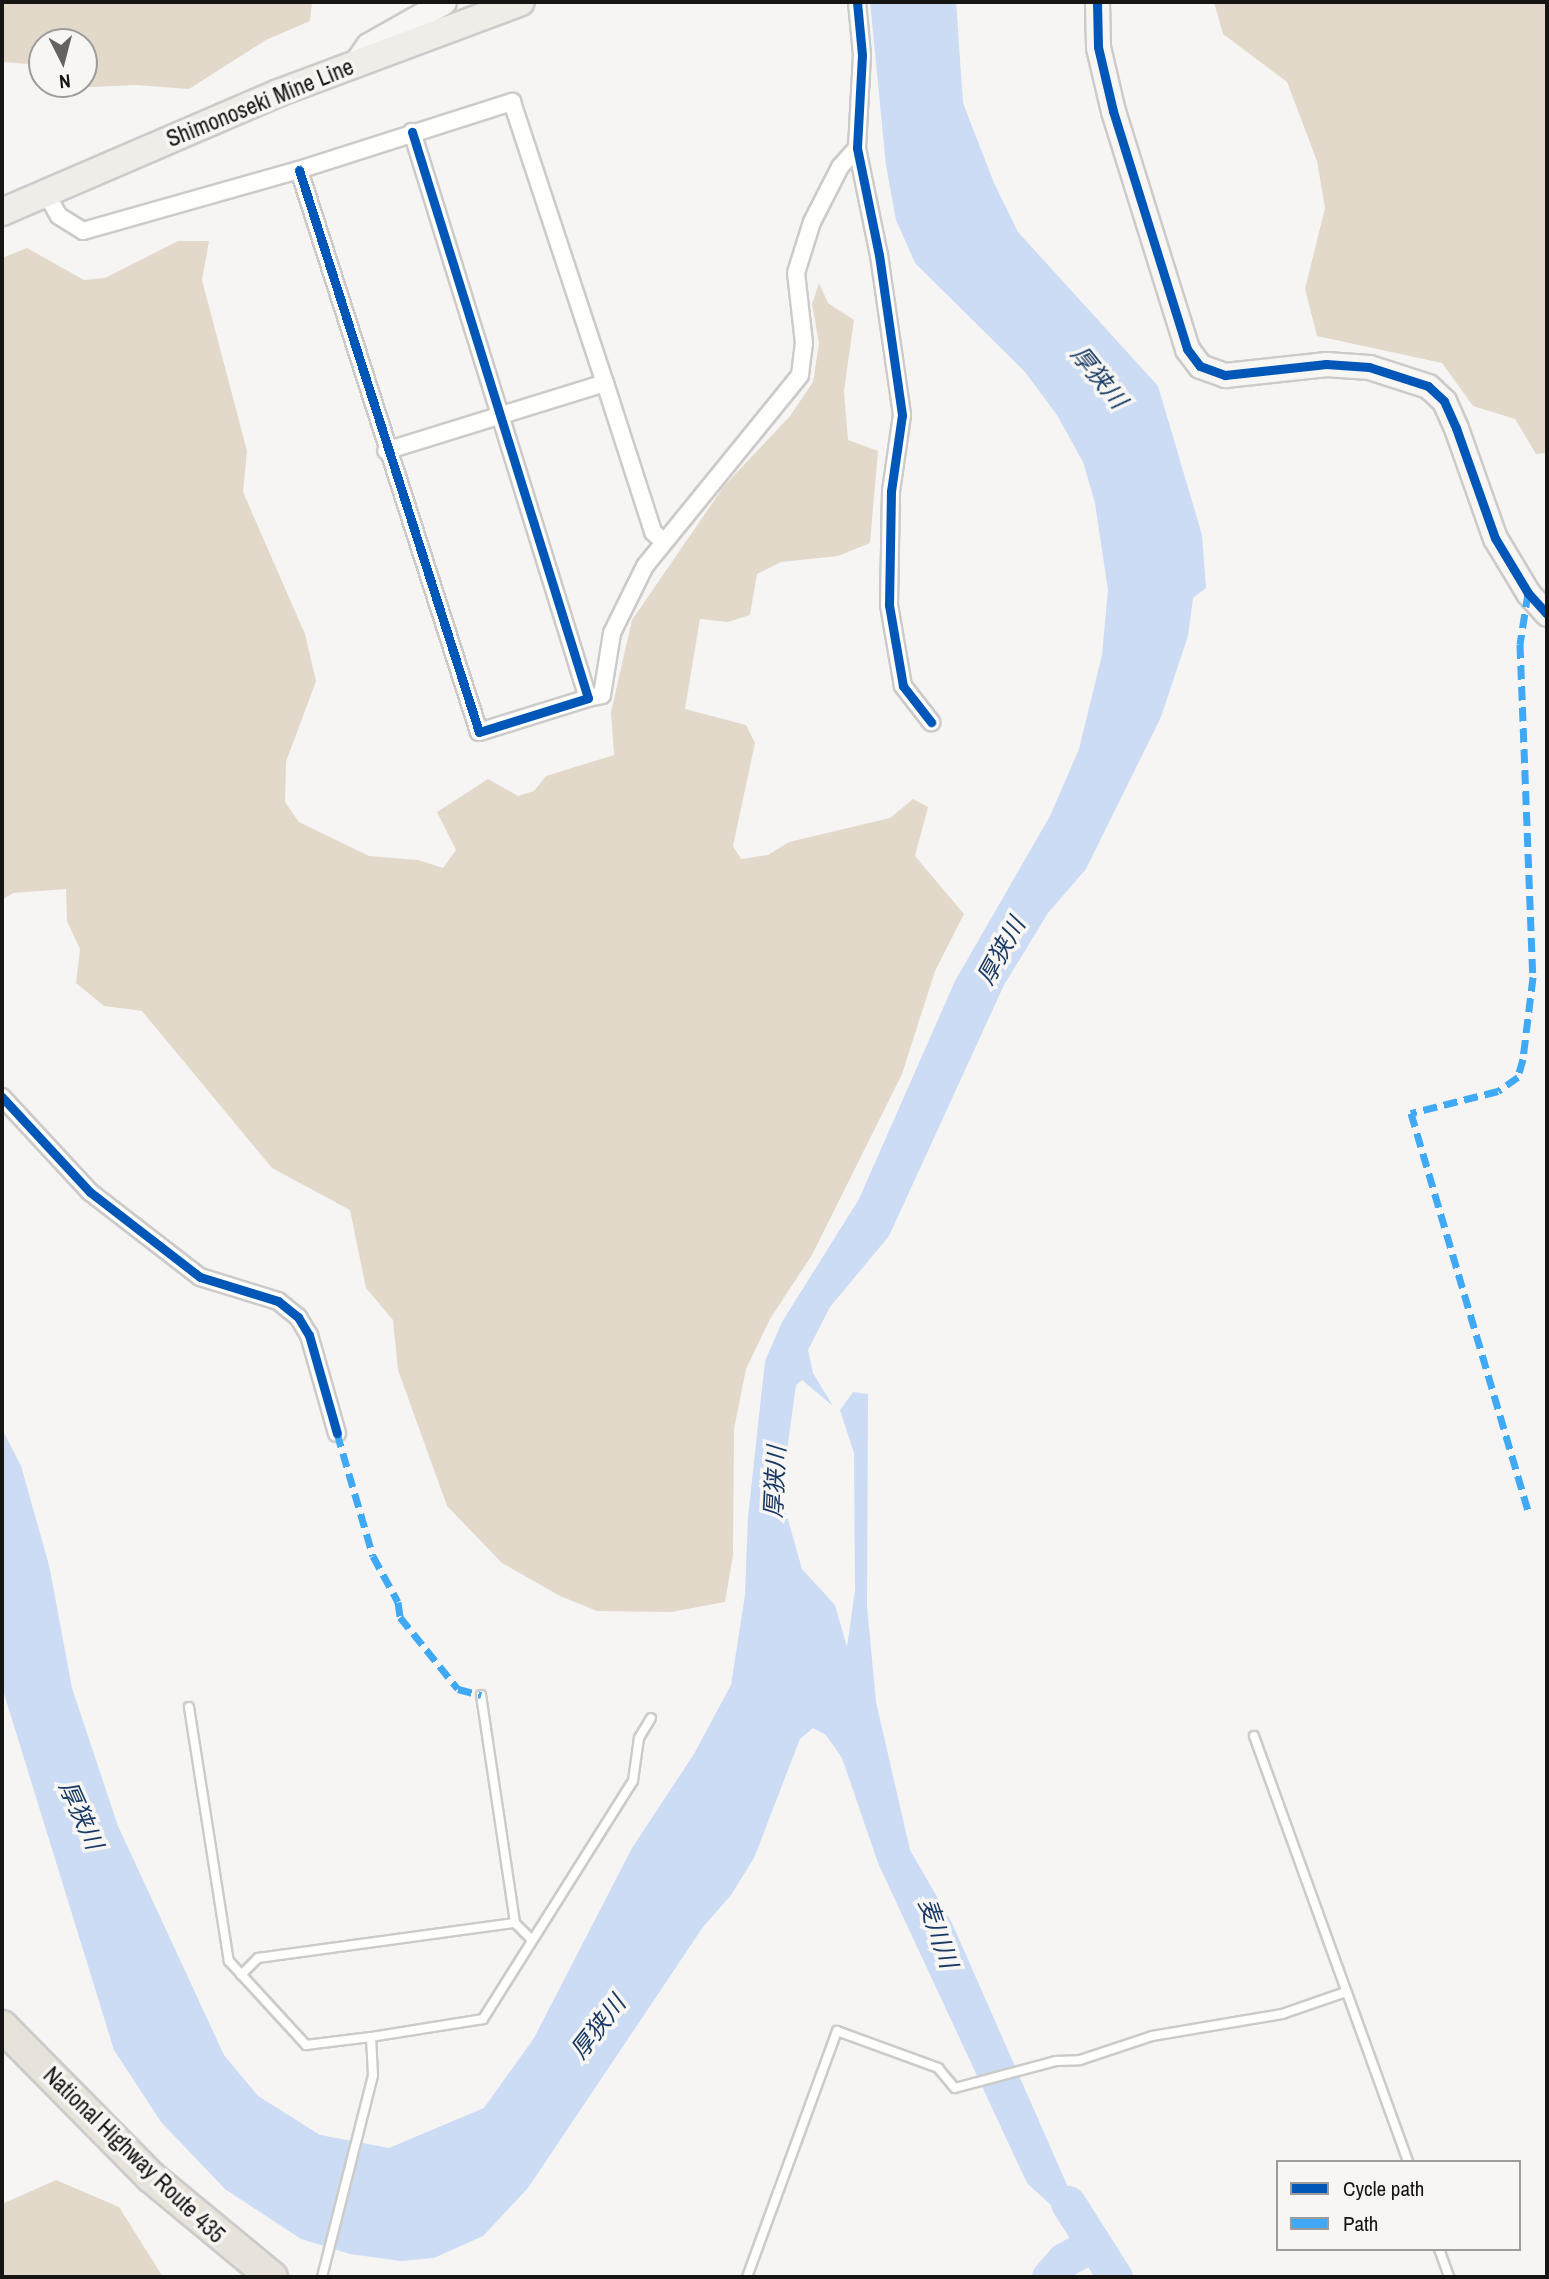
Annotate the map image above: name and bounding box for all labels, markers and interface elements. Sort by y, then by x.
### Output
north arrow [28,28,98,98]
street label: Shimonoseki Mine Line [162,53,358,153]
text: N [58,68,72,95]
water label: 厚狭川 [1065,340,1133,414]
water label: 厚狭川 [971,913,1031,989]
water label: 厚狭川 [759,1445,791,1519]
water label: 厚狭川 [53,1776,109,1854]
water label: 麦川川 [913,1894,963,1972]
water label: 厚狭川 [564,1990,632,2064]
street label: National Highway Route 435 [38,2061,230,2249]
legend [1276,2160,1521,2251]
text: Cycle path [1343,2174,1424,2203]
text: Path [1343,2209,1378,2238]

